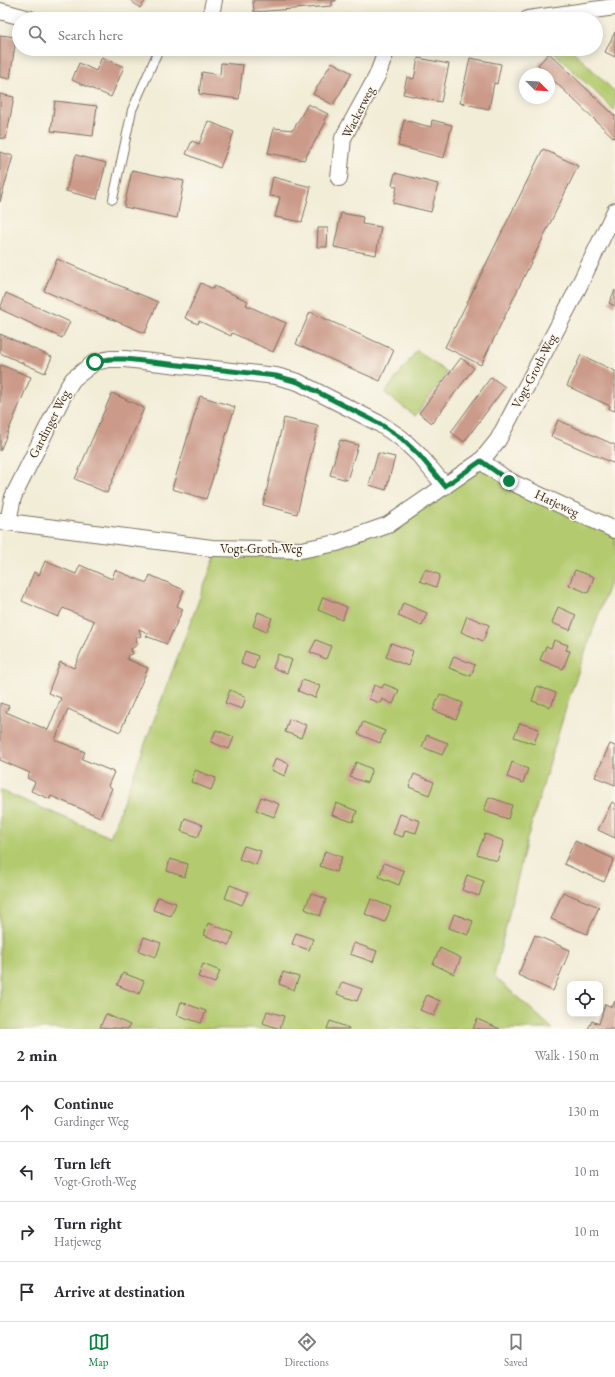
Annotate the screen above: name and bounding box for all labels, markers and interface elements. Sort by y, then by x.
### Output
search box [12,12,603,56]
icon: search [26,23,48,45]
text: Search here [58,25,123,44]
north arrow [519,68,555,104]
street label: Wackerweg [338,83,378,141]
street label: Vogt-Groth-Weg [507,330,561,411]
route start [86,353,104,371]
street label: Gardinger Weg [24,387,74,461]
route end [500,472,518,490]
street label: Hatjeweg [532,485,582,521]
street label: Vogt-Groth-Weg [220,540,302,557]
map controls [567,981,603,1017]
button: locate [567,981,603,1017]
text: 2 min [16,1044,57,1066]
text: Walk · 150 m [535,1047,599,1064]
text: Continue [54,1094,114,1113]
icon: ahead [16,1101,38,1123]
text: 130 m [568,1103,599,1120]
text: Gardinger Weg [54,1113,129,1130]
text: Turn left [54,1154,111,1173]
icon: left [16,1161,38,1183]
text: 10 m [574,1163,599,1180]
text: Vogt-Groth-Weg [54,1173,136,1190]
text: Turn right [54,1214,122,1233]
icon: right [16,1221,38,1243]
text: 10 m [574,1223,599,1240]
text: Hatjeweg [54,1233,101,1250]
icon: arrive [16,1281,38,1303]
text: Arrive at destination [54,1282,185,1301]
tab: Map [88,1331,110,1369]
tab: Directions [285,1331,329,1369]
tab: Saved [504,1331,527,1369]

